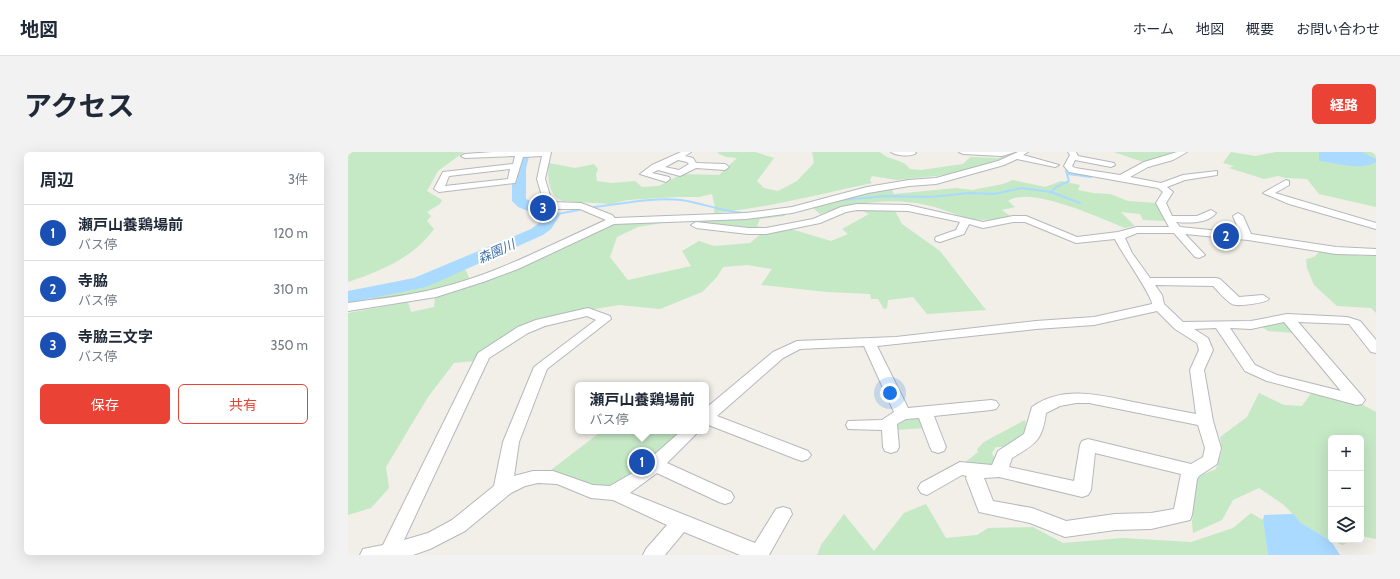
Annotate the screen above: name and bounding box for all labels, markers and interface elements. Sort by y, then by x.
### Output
text: 地図 [20,18,58,41]
text: ホーム [1132,20,1174,38]
text: 地図 [1196,20,1224,38]
text: 概要 [1246,20,1274,38]
text: お問い合わせ [1296,20,1380,38]
button: 経路 [1312,84,1376,124]
text: アクセス [24,89,135,123]
text: 周辺 [40,170,74,190]
text: 3件 [288,171,308,187]
pin: 3 [530,193,556,223]
text: 瀬戸山養鶏場前 [78,216,183,234]
pin: 2 [1213,221,1239,251]
text: 1 [51,225,55,241]
text: 120 m [274,225,308,241]
water label: 森園川 [475,235,519,266]
text: バス停 [78,236,117,252]
text: 寺脇 [78,272,108,290]
text: 2 [50,281,56,297]
text: 310 m [273,281,308,297]
text: バス停 [78,292,117,308]
text: 寺脇三文字 [78,328,153,346]
text: 3 [49,337,57,353]
text: 350 m [271,337,308,353]
text: バス停 [78,348,117,364]
popup [575,382,709,434]
your location [880,383,900,403]
button: 保存 [40,384,170,424]
button: 共有 [178,384,308,424]
text: 瀬戸山養鶏場前 [589,391,695,409]
text: バス停 [589,411,629,427]
map controls [1328,435,1364,543]
button: + [1328,435,1364,471]
pin: 1 [629,447,655,477]
button: − [1328,471,1364,507]
button: layers [1328,507,1364,543]

